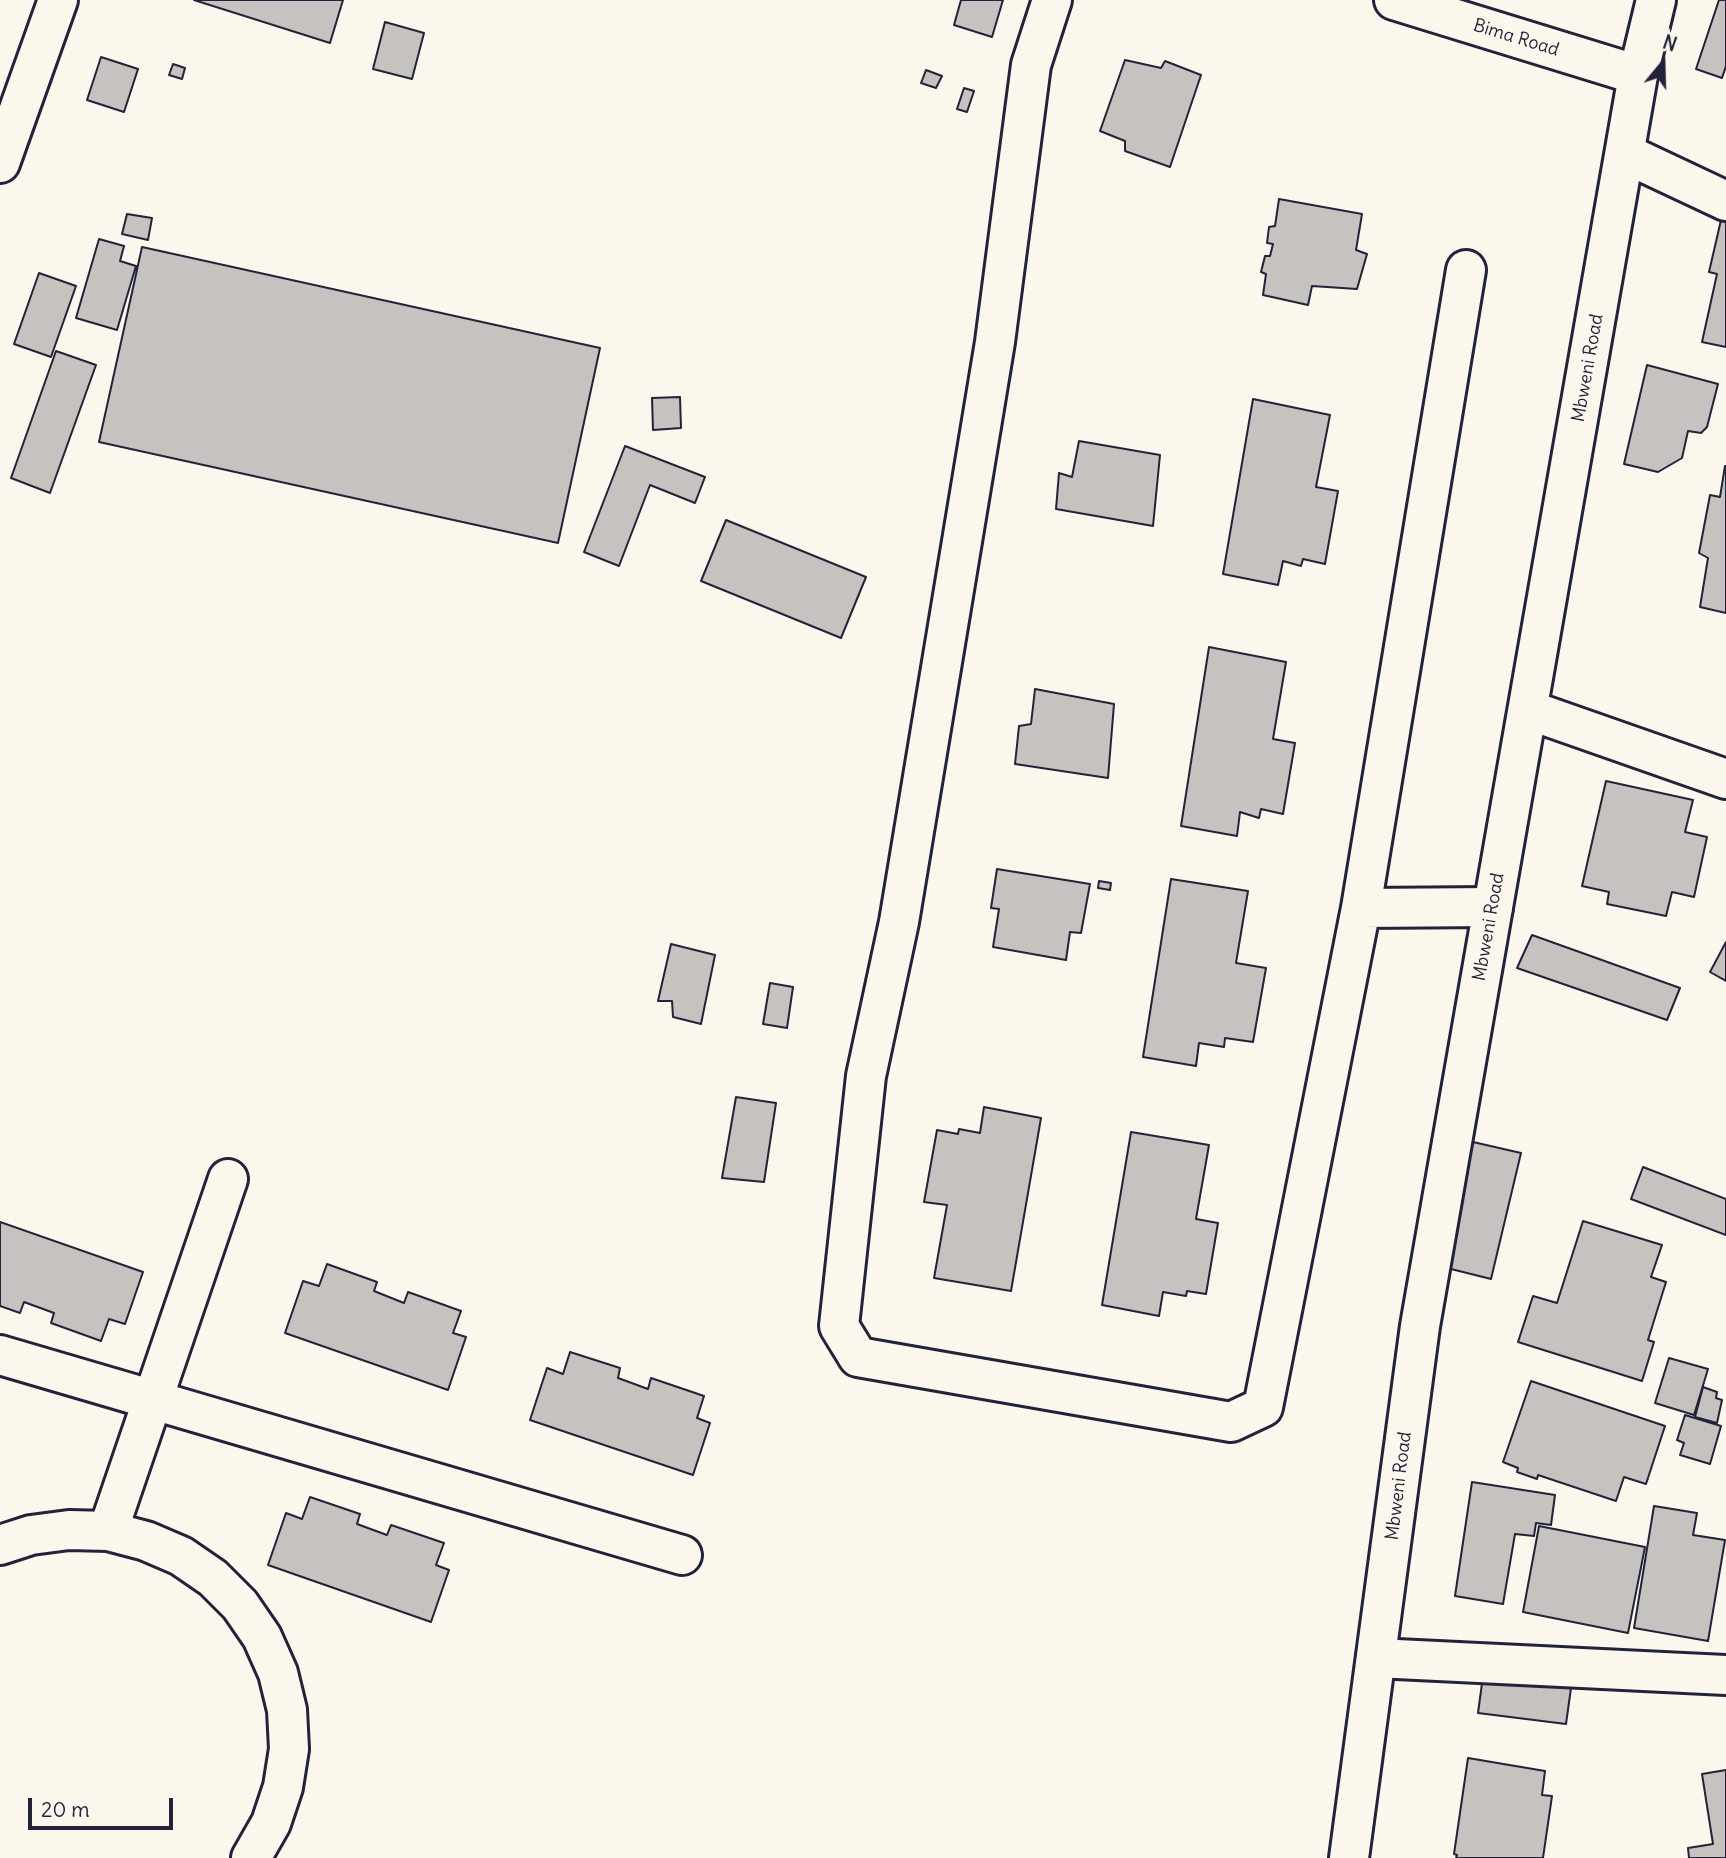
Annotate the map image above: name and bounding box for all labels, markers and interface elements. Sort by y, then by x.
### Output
street label: Bima Road [1471,15,1561,61]
north arrow [1628,28,1698,98]
text: N [1660,30,1680,57]
street label: Mbweni Road [1568,312,1608,424]
street label: Mbweni Road [1469,871,1509,983]
street label: Mbweni Road [1382,1430,1416,1542]
scale bar [32,1784,177,1828]
text: 20 m [41,1796,90,1823]

